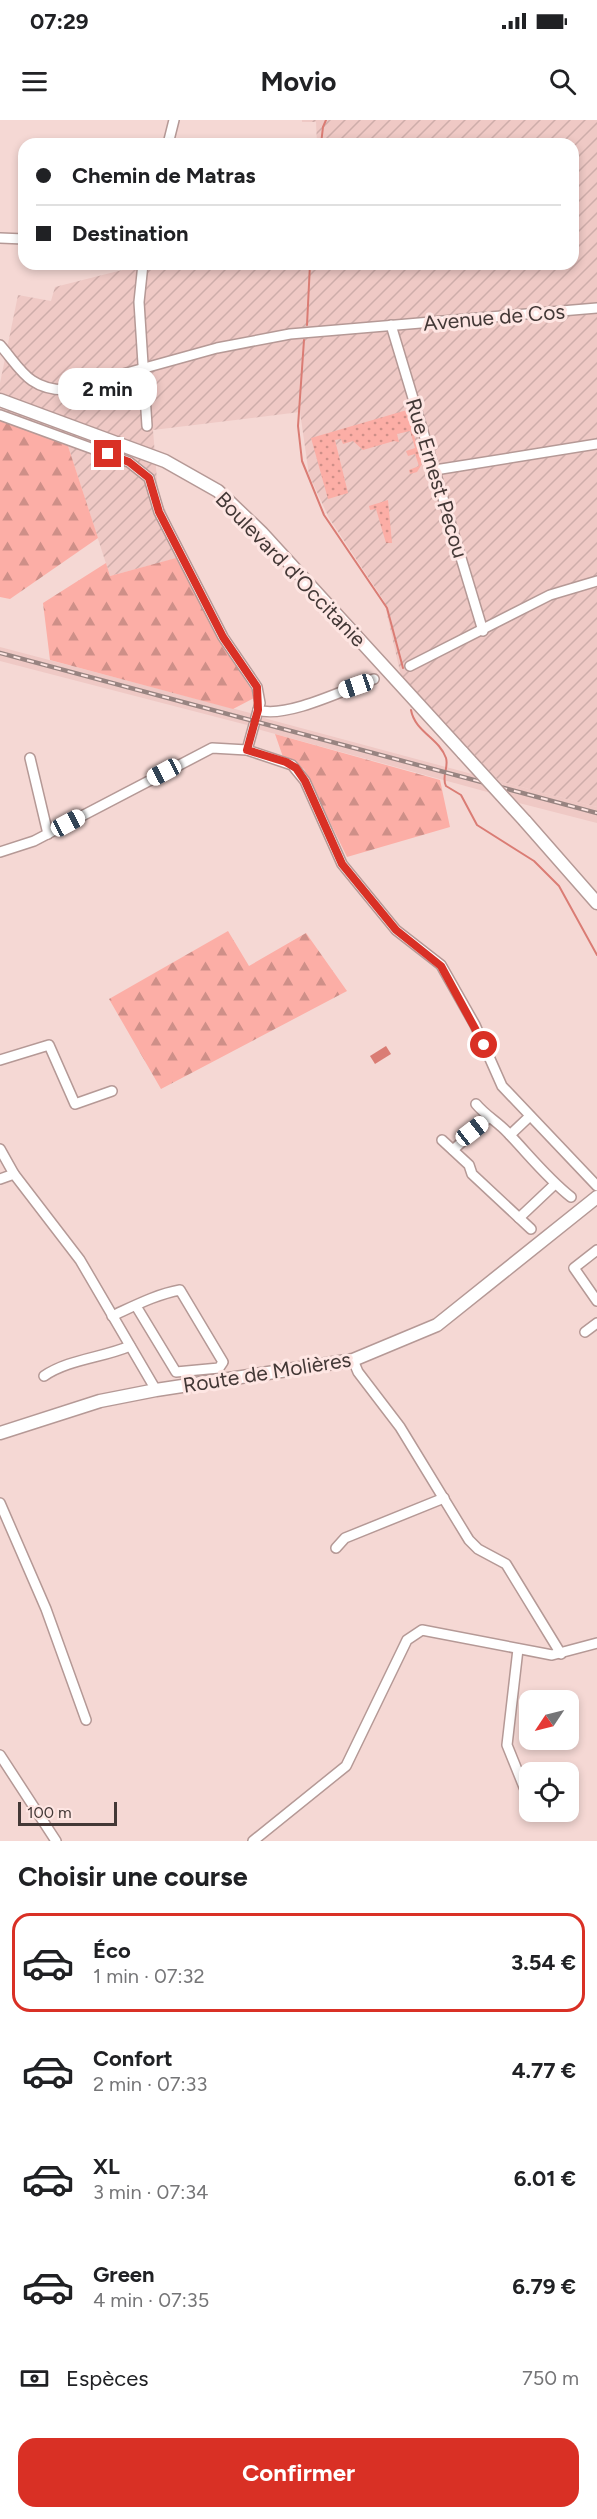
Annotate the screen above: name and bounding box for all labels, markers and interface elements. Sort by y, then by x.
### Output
text: 07:29 [30,8,89,35]
icon: menu [18,65,51,98]
text: Movio [260,65,337,98]
icon: search [546,65,579,98]
text: Chemin de Matras [72,162,256,189]
text: Destination [72,220,189,247]
street label: Avenue de Cos [422,298,566,336]
callout: 2 min [58,367,158,409]
text: 2 min [82,377,133,401]
street label: Rue Ernest Pecou [401,395,473,561]
route end [94,440,121,467]
street label: Boulevard d'Occitanie [211,486,371,652]
car [336,672,376,700]
car [144,756,184,788]
car [48,807,88,839]
route start [470,1031,497,1058]
car [452,1113,492,1149]
street label: Route de Molières [181,1346,353,1398]
north arrow [519,1690,579,1750]
map controls [519,1690,579,1822]
button: locate [519,1762,579,1822]
scale bar [18,1799,117,1826]
text: 100 m [27,1803,72,1822]
text: Choisir une course [18,1860,248,1893]
icon: car [21,1936,75,1990]
text: Éco [93,1937,131,1964]
text: 3.54 € [511,1949,576,1976]
text: 1 min · 07:32 [93,1964,205,1988]
icon: car [21,2044,75,2098]
text: Confort [93,2045,173,2072]
text: 4.77 € [512,2057,576,2084]
text: 2 min · 07:33 [93,2072,207,2096]
icon: car [21,2152,75,2206]
text: XL [93,2153,120,2180]
text: 6.01 € [514,2165,576,2192]
text: 3 min · 07:34 [93,2180,209,2204]
icon: car [21,2260,75,2314]
text: Green [93,2261,155,2288]
text: 6.79 € [512,2273,576,2300]
text: 4 min · 07:35 [93,2288,209,2312]
icon: cash [18,2362,51,2395]
text: Espèces [66,2365,148,2392]
text: 750 m [522,2366,579,2390]
button: Confirmer [18,2438,579,2507]

